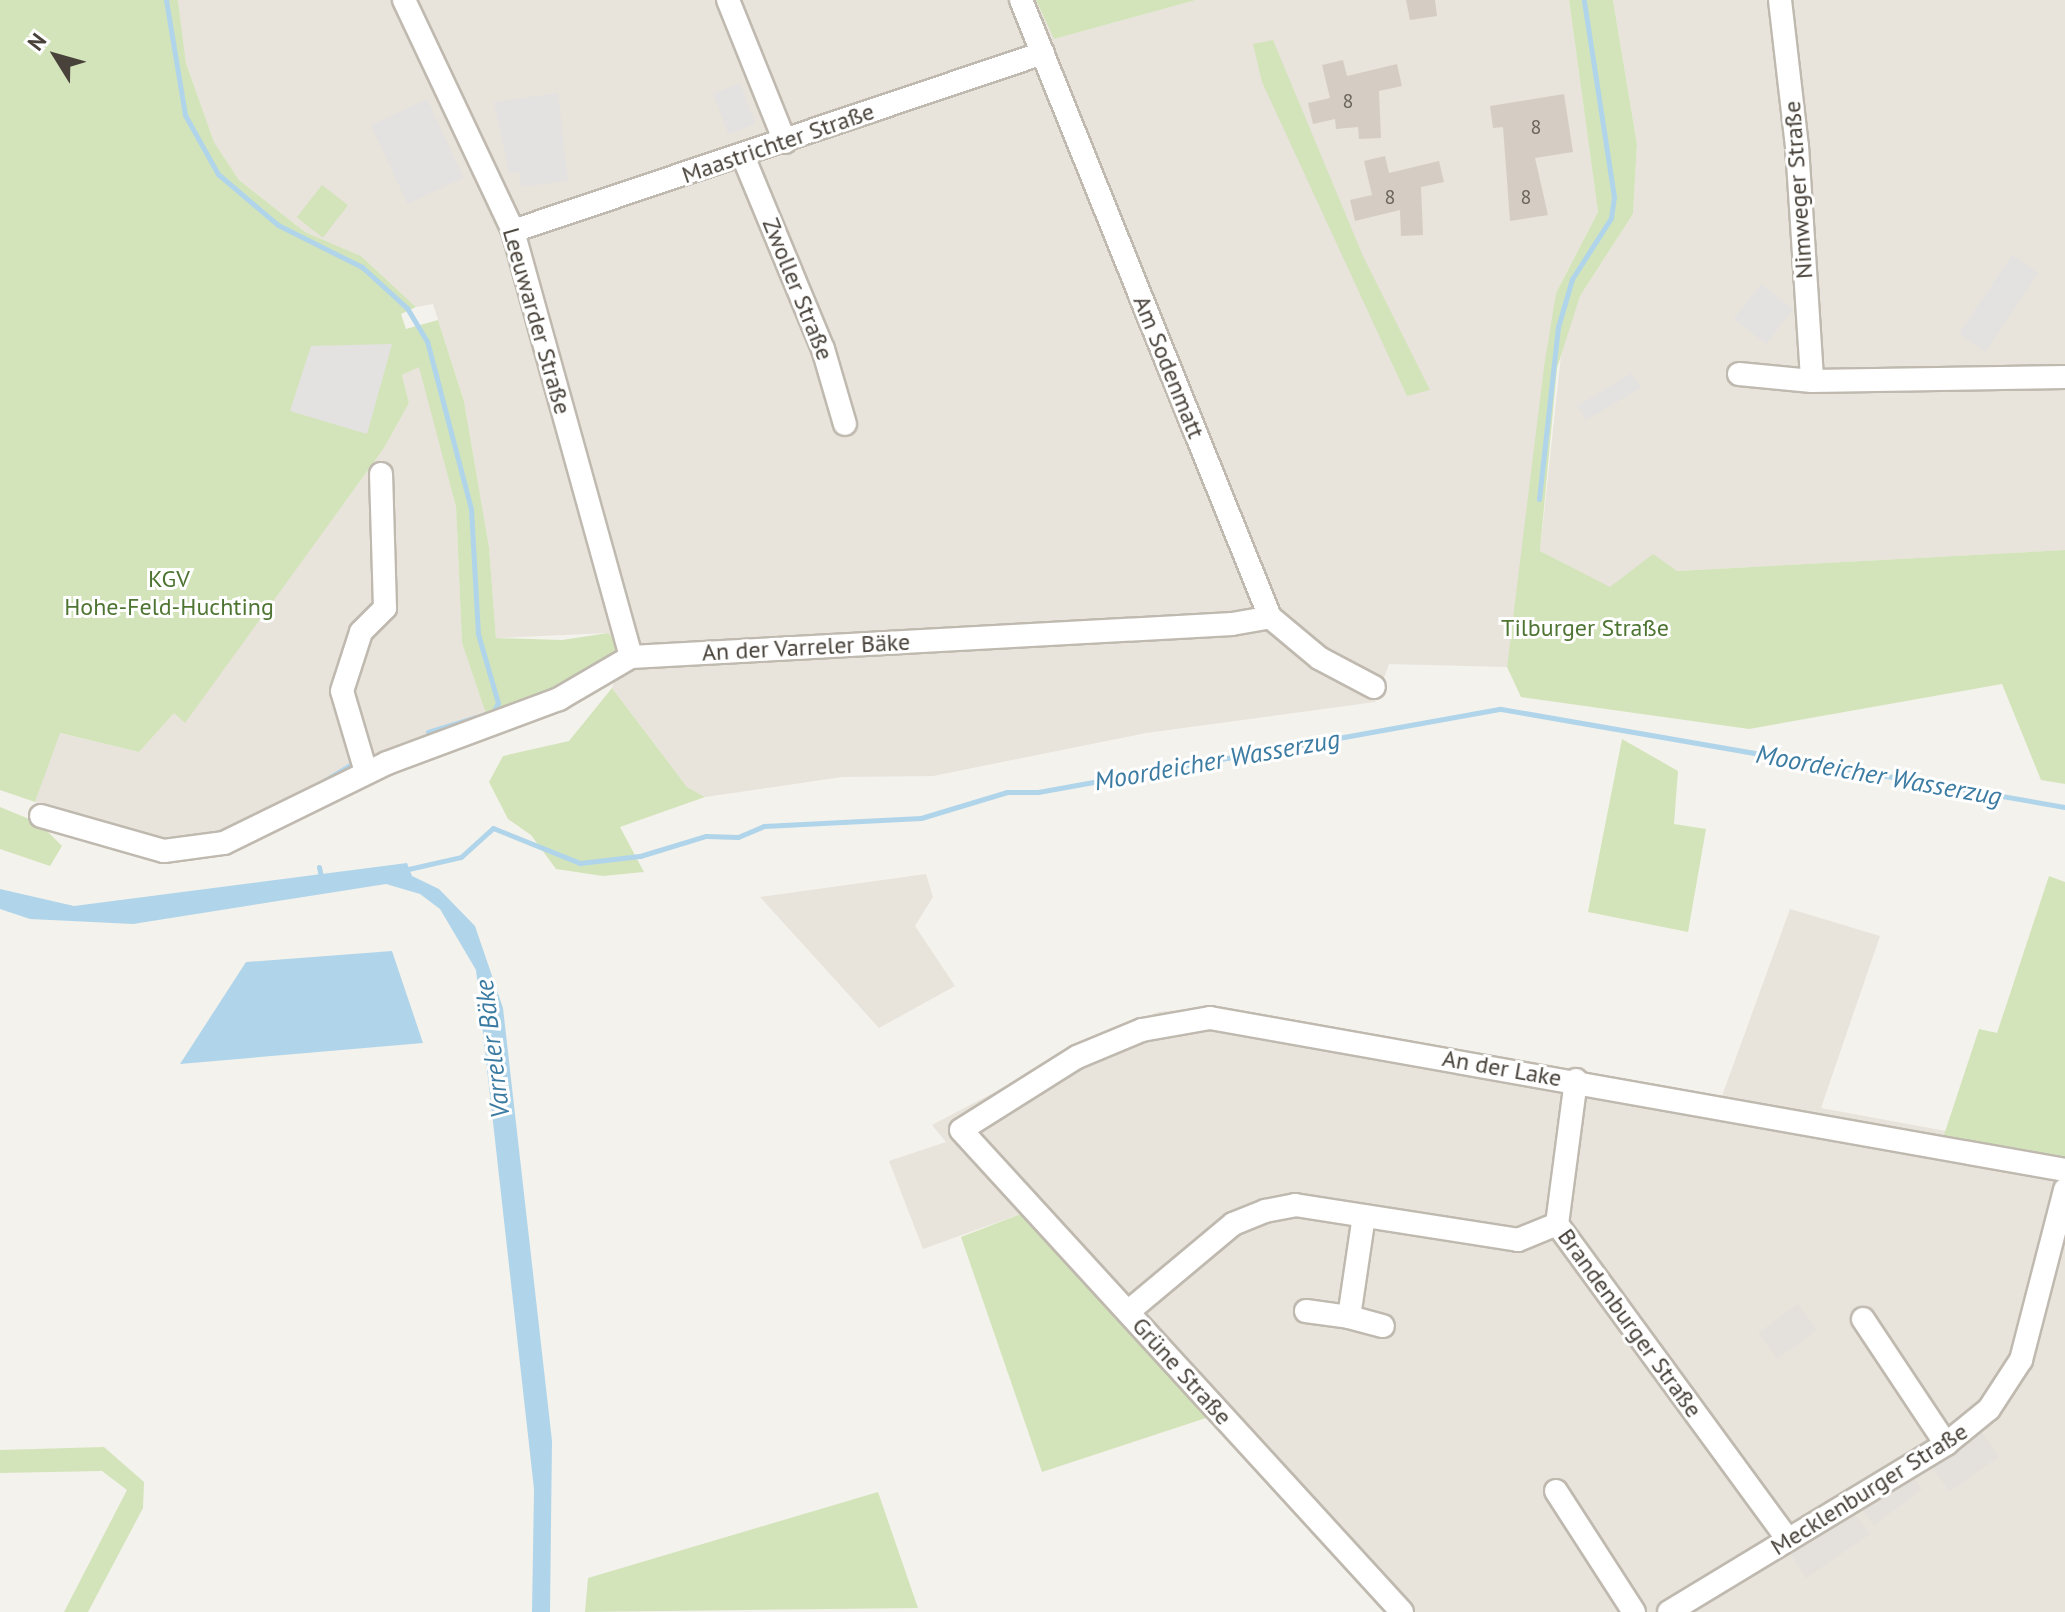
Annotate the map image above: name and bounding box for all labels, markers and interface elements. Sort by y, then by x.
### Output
north arrow [16,16,96,96]
text: N [21,27,52,56]
house number: 8 [1343,89,1353,113]
street label: Maastrichter Straße [678,97,878,189]
street label: Nimweger Straße [1777,100,1819,280]
house number: 8 [1531,115,1541,139]
house number: 8 [1385,185,1395,209]
house number: 8 [1521,185,1531,209]
street label: Zwoller Straße [756,214,840,364]
street label: Leeuwarder Straße [497,224,577,418]
street label: Am Sodenmatt [1127,291,1211,443]
park label: KGV Hohe-Feld-Huchting [64,565,274,621]
park label: Tilburger Straße [1501,614,1669,642]
street label: An der Varreler Bäke [701,627,911,667]
water label: Moordeicher Wasserzug [1091,723,1343,797]
water label: Moordeicher Wasserzug [1753,738,2005,812]
water label: Varreler Bäke [468,978,516,1120]
street label: An der Lake [1440,1043,1564,1093]
street label: Brandenburger Straße [1552,1223,1708,1423]
street label: Grüne Straße [1126,1311,1238,1431]
street label: Mecklenburger Straße [1765,1417,1973,1561]

